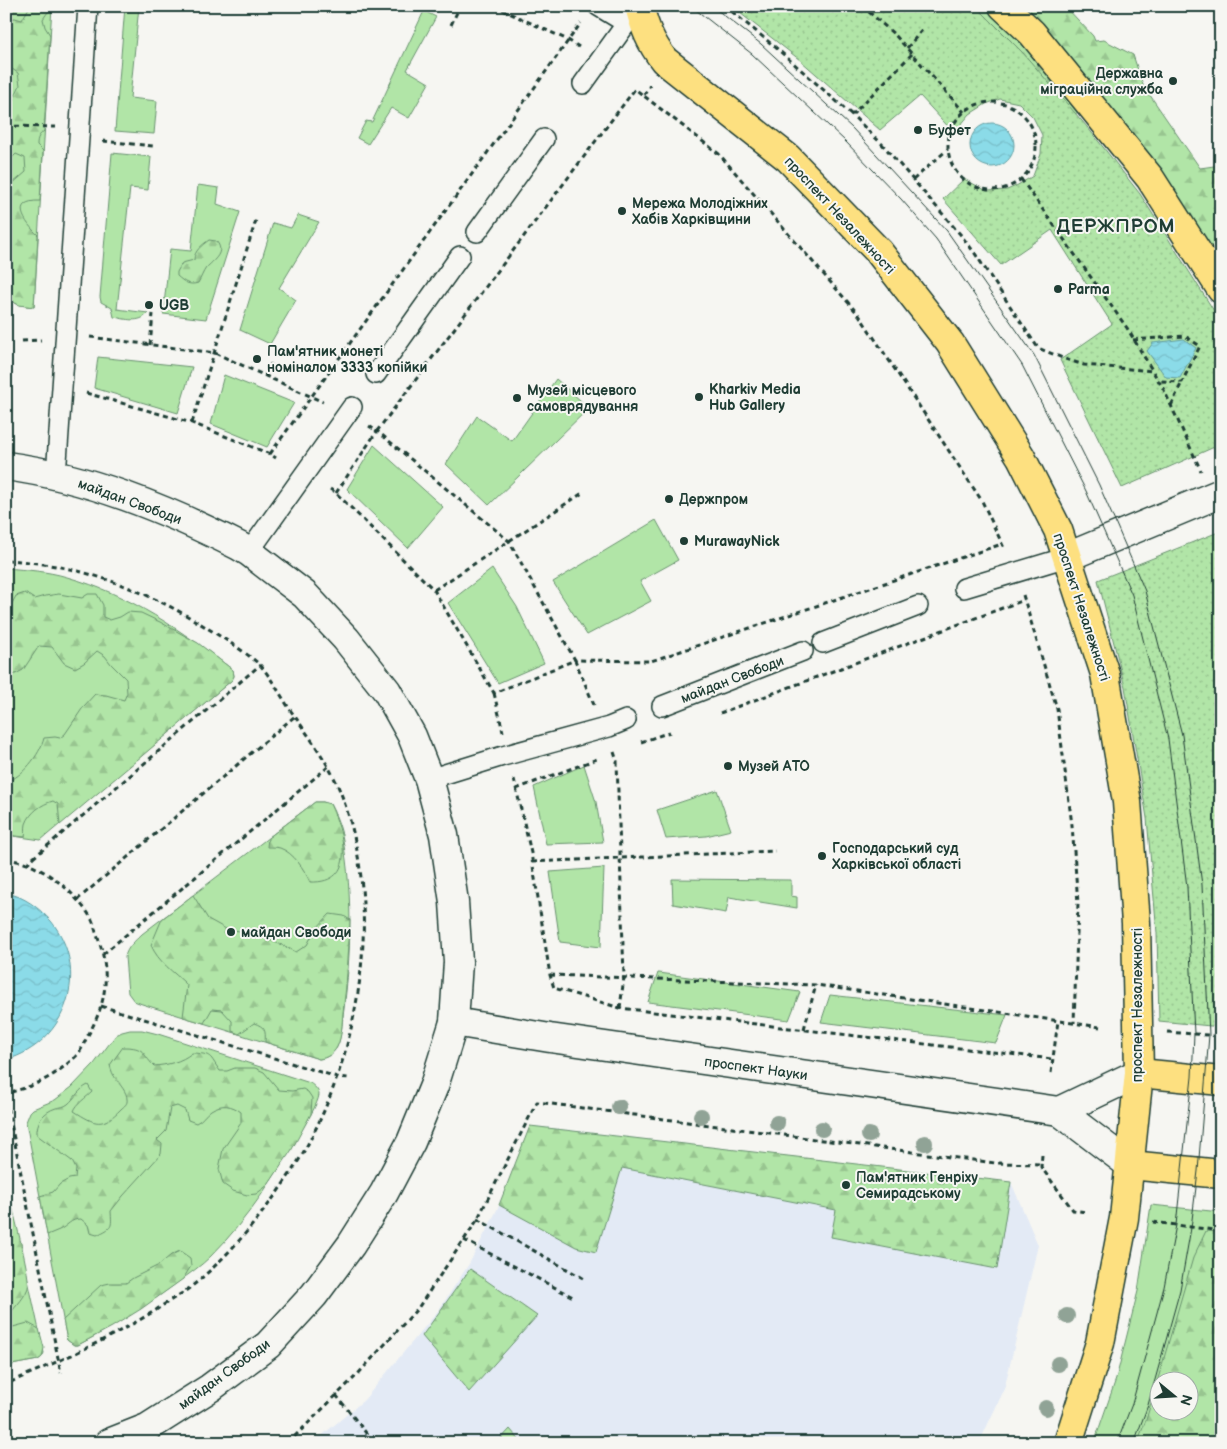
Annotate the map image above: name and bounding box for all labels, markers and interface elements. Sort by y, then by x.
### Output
place label: Державна міграційна служба [1040,65,1164,98]
marker: Державна міграційна служба [1167,75,1179,87]
place label: Буфет [928,122,971,139]
marker: Буфет [912,124,924,136]
street label: проспект Незалежності [781,153,899,278]
place label: Мережа Молодіжних Хабів Харківщини [631,195,768,228]
marker: Мережа Молодіжних Хабів Харківщини [616,205,628,217]
district label: ДЕРЖПРОМ [1056,215,1176,238]
place label: Parma [1068,281,1110,298]
marker: Parma [1052,283,1064,295]
place label: UGB [159,297,189,314]
marker: UGB [143,299,155,311]
place label: Пам'ятник монеті номіналом 3333 копійки [267,343,427,376]
marker: Пам'ятник монеті номіналом 3333 копійки [251,353,263,365]
place label: Kharkiv Media Hub Gallery [709,381,801,414]
place label: Музей місцевого самоврядування [527,382,638,415]
marker: Kharkiv Media Hub Gallery [693,391,705,403]
marker: Музей місцевого самоврядування [511,392,523,404]
street label: майдан Свободи [76,475,184,528]
place label: Держпром [679,491,748,508]
marker: Держпром [663,493,675,505]
street label: проспект Незалежності [1050,531,1113,683]
place label: MurawayNick [694,533,780,550]
marker: MurawayNick [678,535,690,547]
street label: майдан Свободи [678,652,786,707]
place label: Музей АТО [738,758,810,775]
marker: Музей АТО [722,760,734,772]
place label: Господарський суд Харківської області [831,840,961,873]
marker: Господарський суд Харківської області [816,850,828,862]
place label: майдан Свободи [241,924,352,941]
marker: майдан Свободи [225,926,237,938]
street label: проспект Незалежності [1129,928,1146,1082]
street label: проспект Науки [703,1053,809,1084]
place label: Пам'ятник Генріху Семирадському [856,1169,978,1202]
marker: Пам'ятник Генріху Семирадському [840,1179,852,1191]
street label: майдан Свободи [175,1335,273,1413]
north arrow [1150,1372,1200,1422]
text: N [1176,1392,1196,1407]

